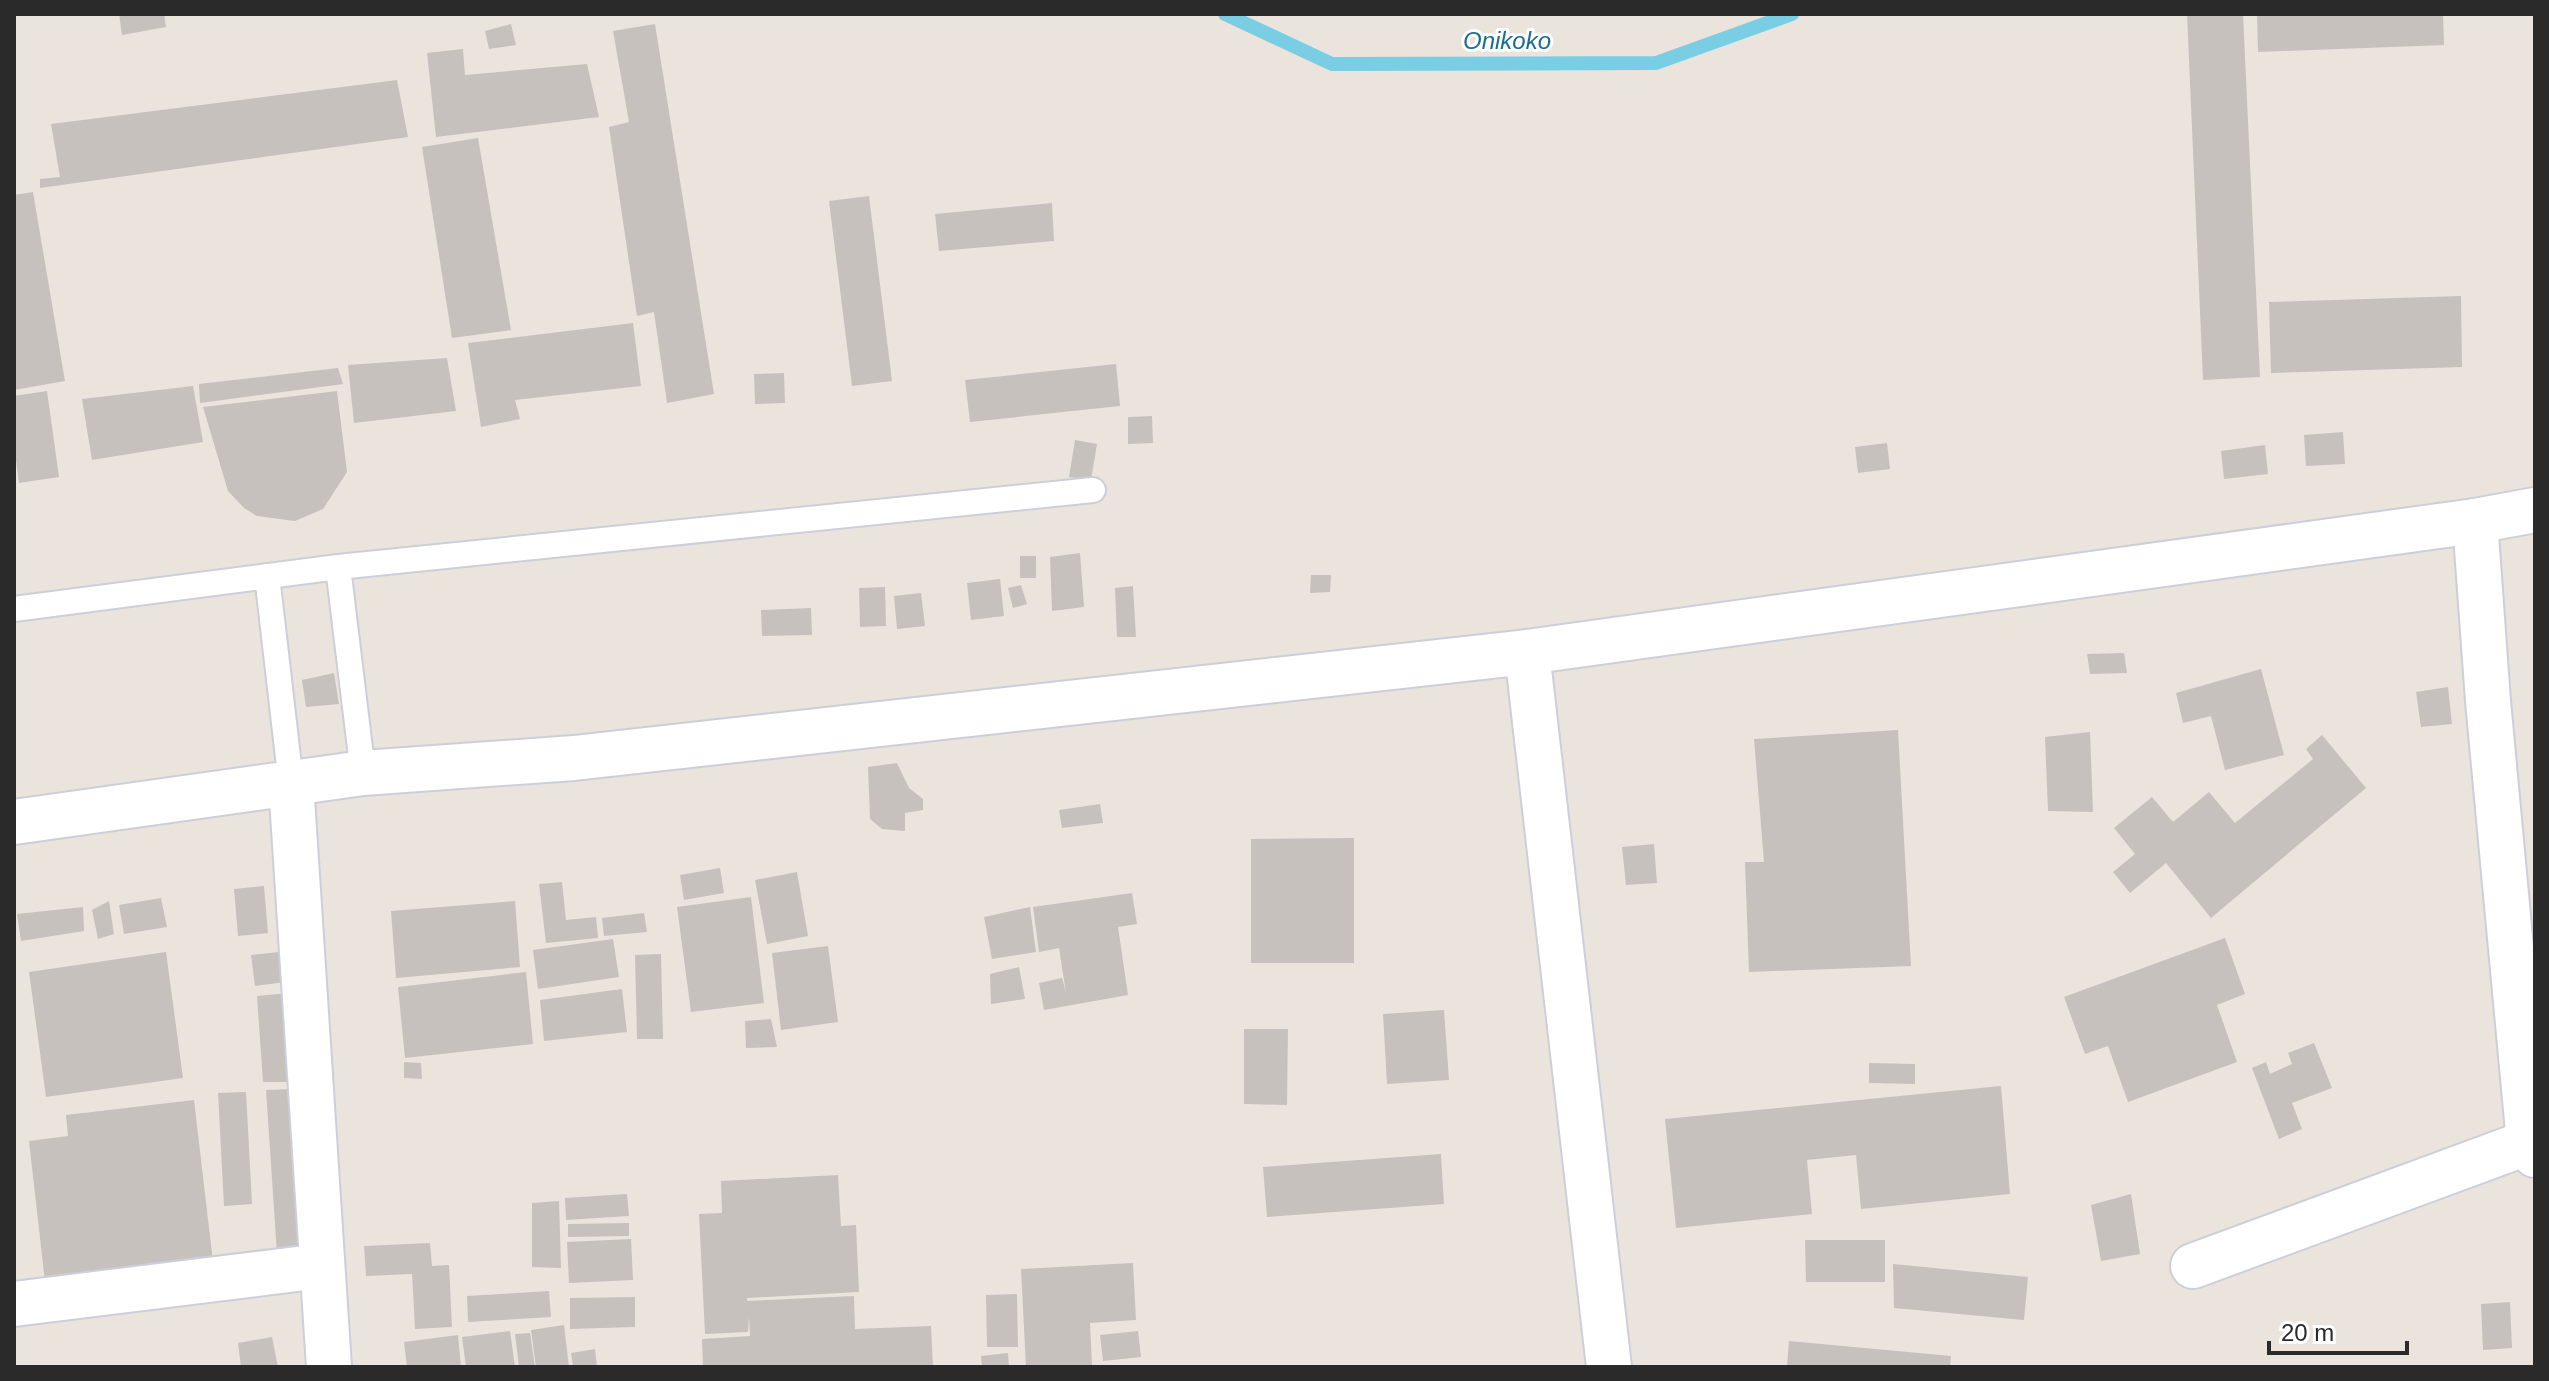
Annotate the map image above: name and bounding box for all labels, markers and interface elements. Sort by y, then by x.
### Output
water label: Onikoko [1463,27,1551,54]
scale bar [2269,1305,2407,1355]
text: 20 m [2281,1319,2334,1346]

